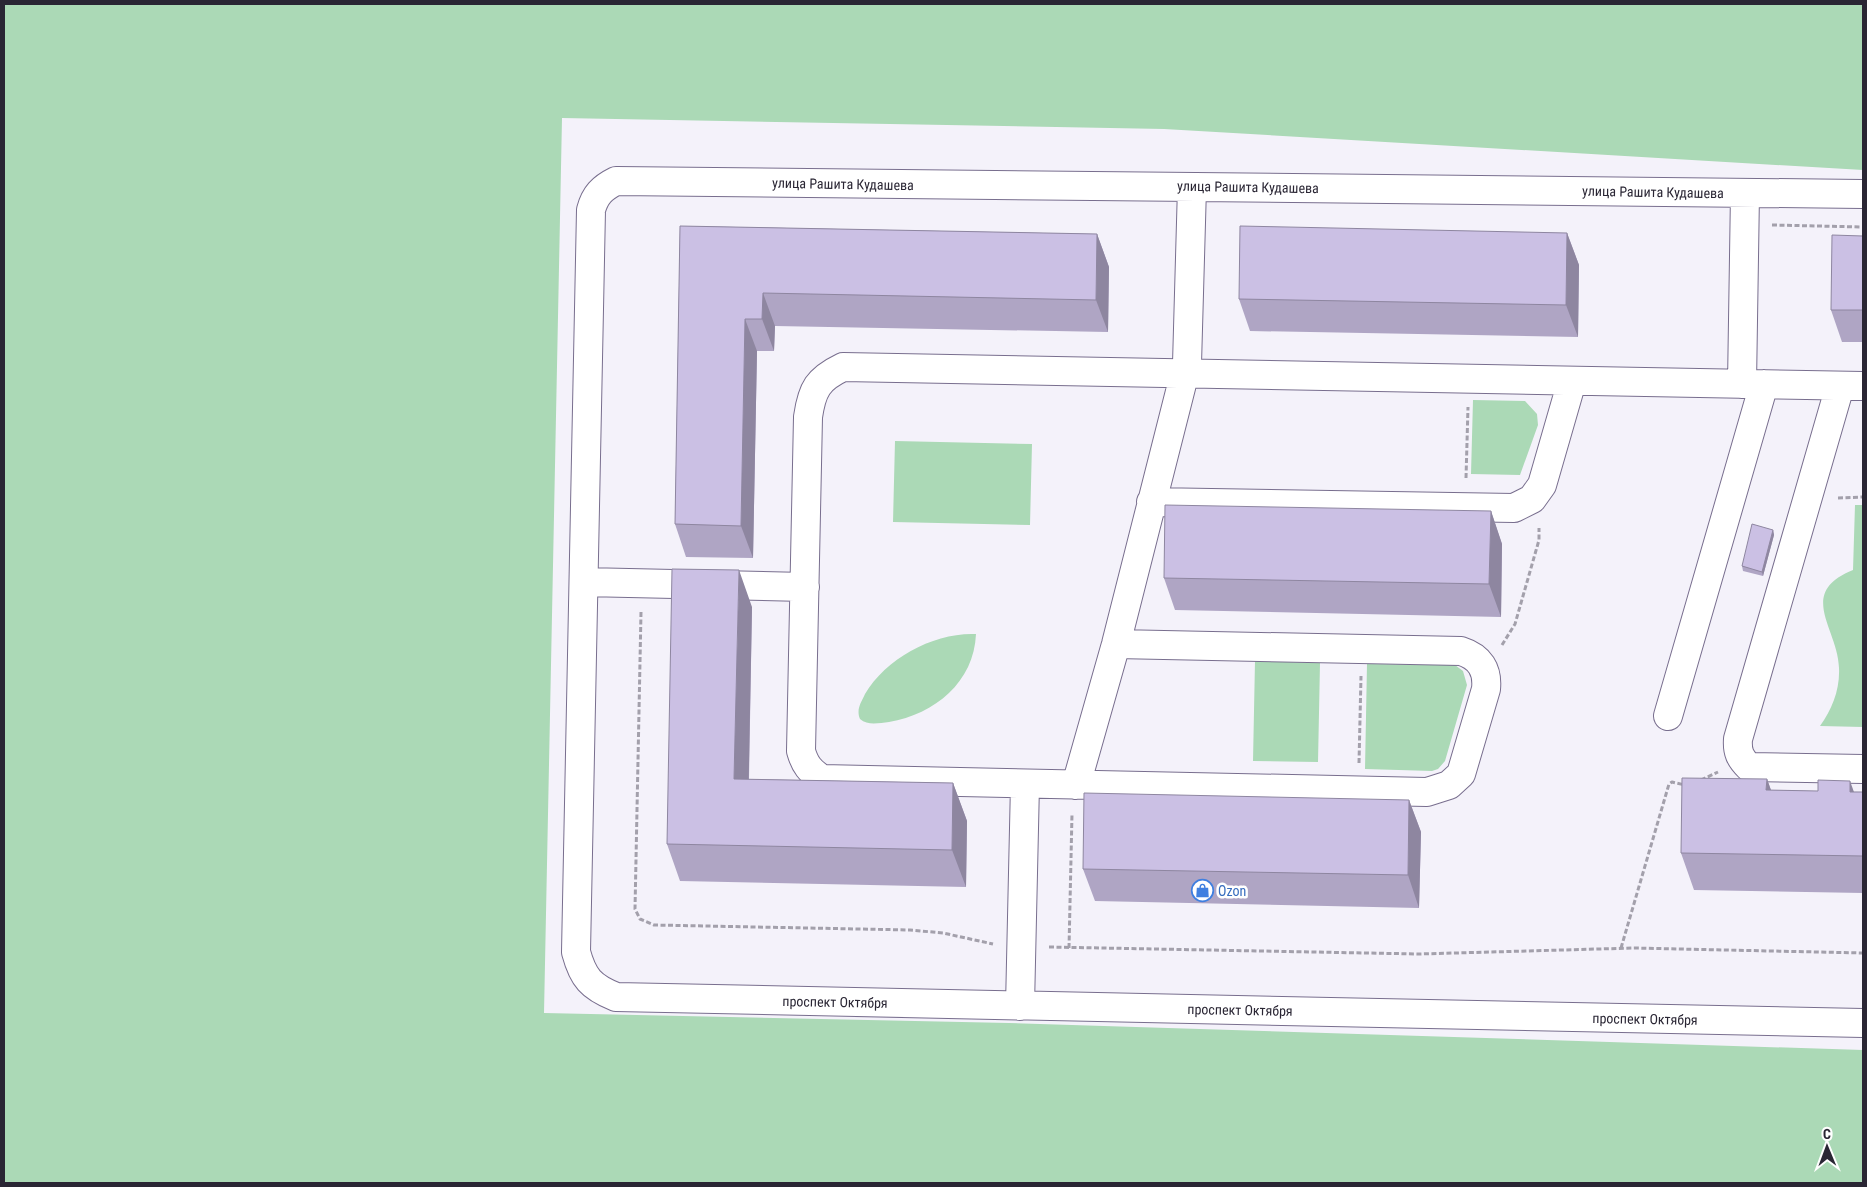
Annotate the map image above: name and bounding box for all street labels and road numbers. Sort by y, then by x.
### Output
street label: улица Рашита Кудашева [772,175,914,193]
street label: улица Рашита Кудашева [1177,178,1319,196]
street label: улица Рашита Кудашева [1582,183,1724,201]
street label: проспект Октября [782,993,888,1011]
street label: проспект Октября [1187,1001,1293,1019]
street label: проспект Октября [1592,1010,1698,1028]

